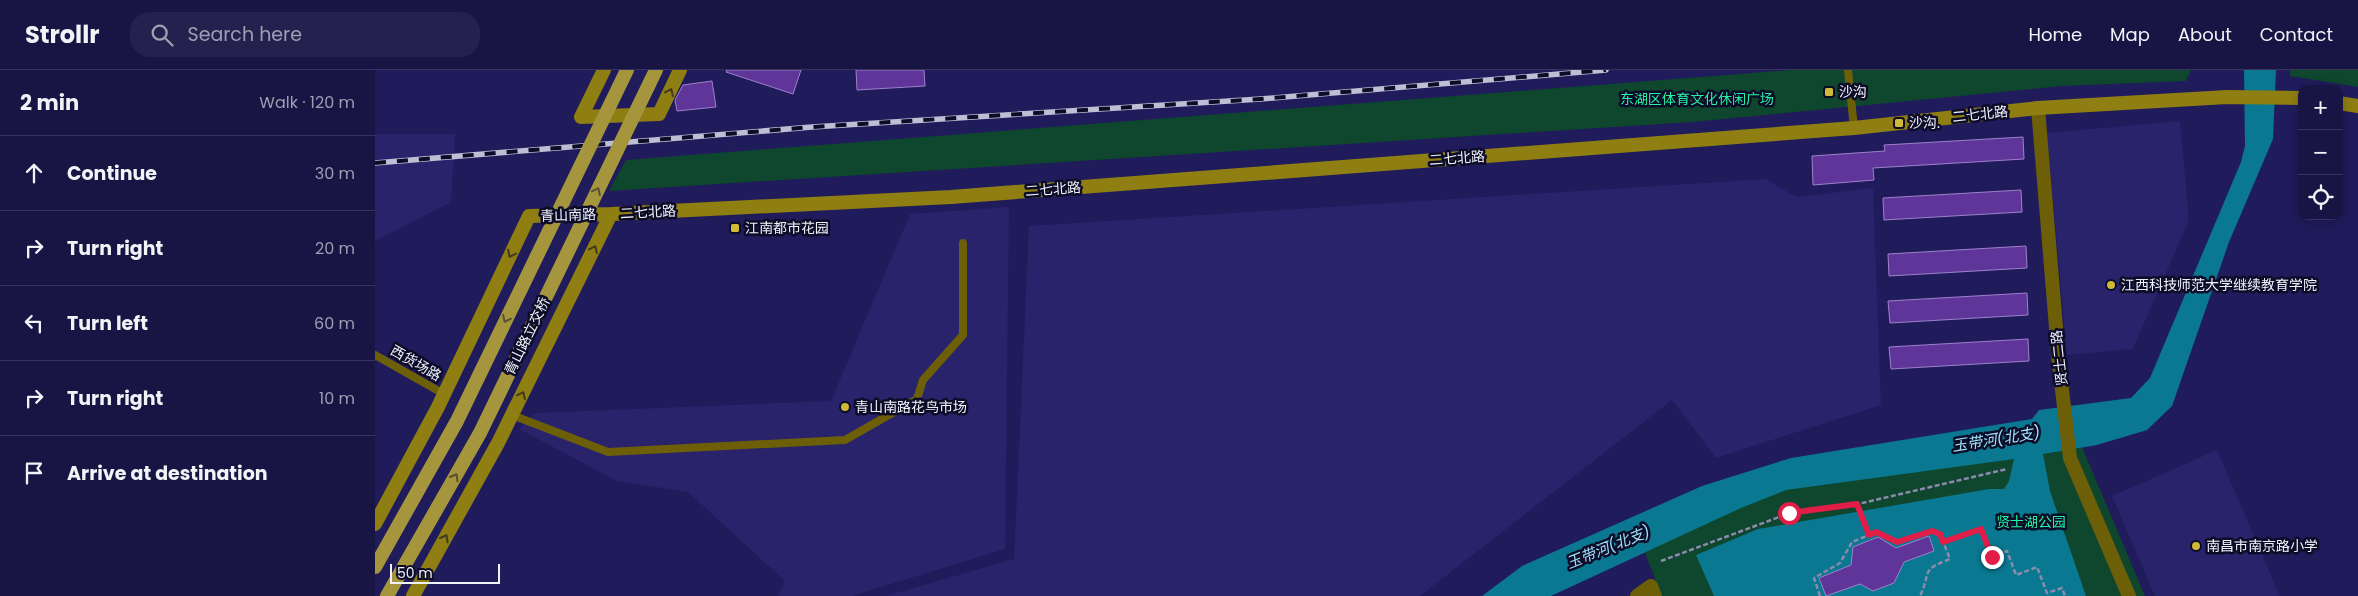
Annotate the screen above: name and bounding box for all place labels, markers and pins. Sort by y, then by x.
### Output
place label: 沙沟 [1839,82,1867,102]
marker: 沙沟 [1823,86,1835,98]
place label: 沙沟. [1909,113,1940,133]
marker: 沙沟. [1893,117,1905,129]
place label: 江南都市花园 [745,218,829,238]
marker: 江南都市花园 [729,222,741,234]
place label: 江西科技师范大学继续教育学院 [2121,275,2317,295]
marker: 江西科技师范大学继续教育学院 [2105,279,2117,291]
place label: 青山南路花鸟市场 [855,397,967,417]
marker: 青山南路花鸟市场 [839,401,851,413]
place label: 南昌市南京路小学 [2206,536,2318,556]
marker: 南昌市南京路小学 [2190,540,2202,552]

